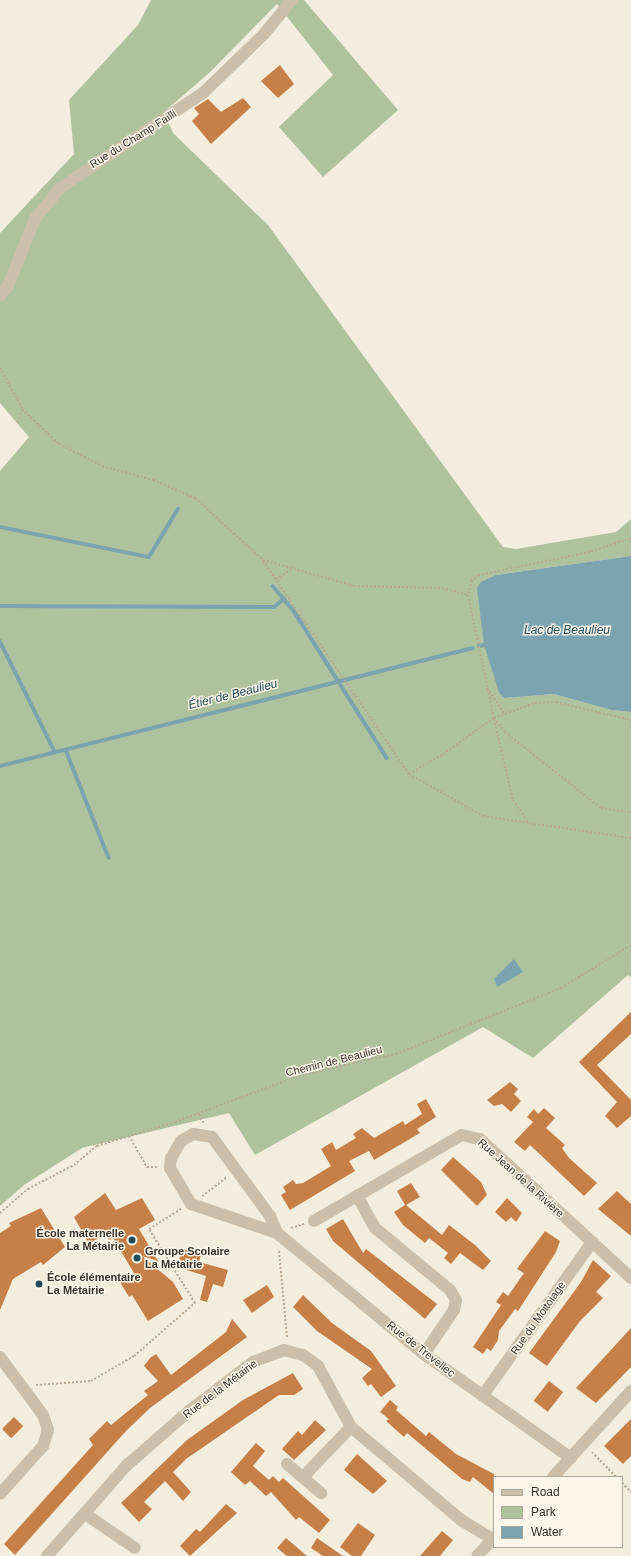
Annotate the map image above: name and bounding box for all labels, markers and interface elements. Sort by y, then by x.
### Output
street label: Rue du Champ Failli [87,107,179,171]
water label: Lac de Beaulieu [524,624,610,638]
water label: Étier de Beaulieu [187,677,279,713]
street label: Chemin de Beaulieu [284,1043,384,1079]
street label: Rue Jean de la Rivière [475,1136,567,1220]
place label: École maternelle La Métairie [37,1227,124,1253]
marker: École maternelle La Métairie [127,1235,137,1245]
place label: Groupe Scolaire La Métairie [145,1245,230,1271]
marker: Groupe Scolaire La Métairie [132,1253,142,1263]
place label: École élémentaire La Métairie [47,1271,141,1297]
marker: École élémentaire La Métairie [34,1279,44,1289]
street label: Rue du Moitoiage [508,1279,568,1357]
street label: Rue de Trevellec [384,1318,458,1380]
street label: Rue de la Métairie [180,1357,260,1421]
legend [493,1476,623,1548]
text: Road [531,1485,560,1499]
text: Park [531,1505,556,1519]
text: Water [531,1525,563,1539]

